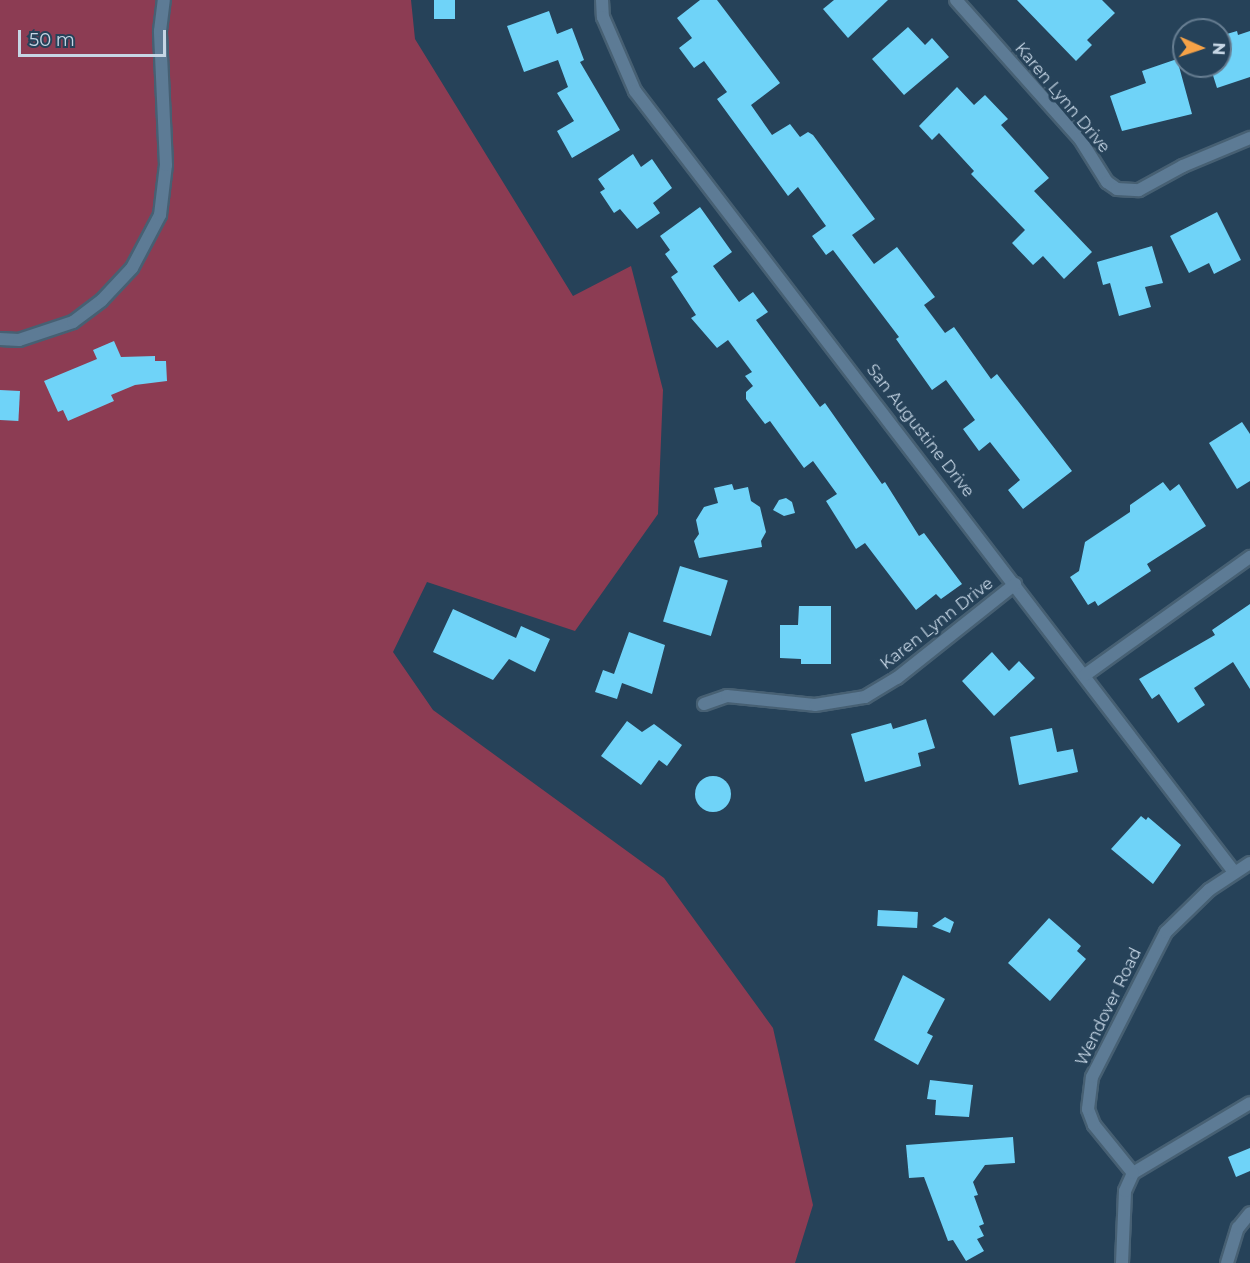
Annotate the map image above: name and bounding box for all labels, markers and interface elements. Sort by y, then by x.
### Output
scale bar [21,18,170,56]
north arrow [1172,18,1232,78]
text: 50 m [29,29,75,51]
street label: Karen Lynn Drive [1011,39,1113,157]
text: N [1209,42,1228,56]
street label: San Augustine Drive [862,361,978,501]
street label: Karen Lynn Drive [877,574,997,674]
street label: Wendover Road [1072,945,1146,1069]

